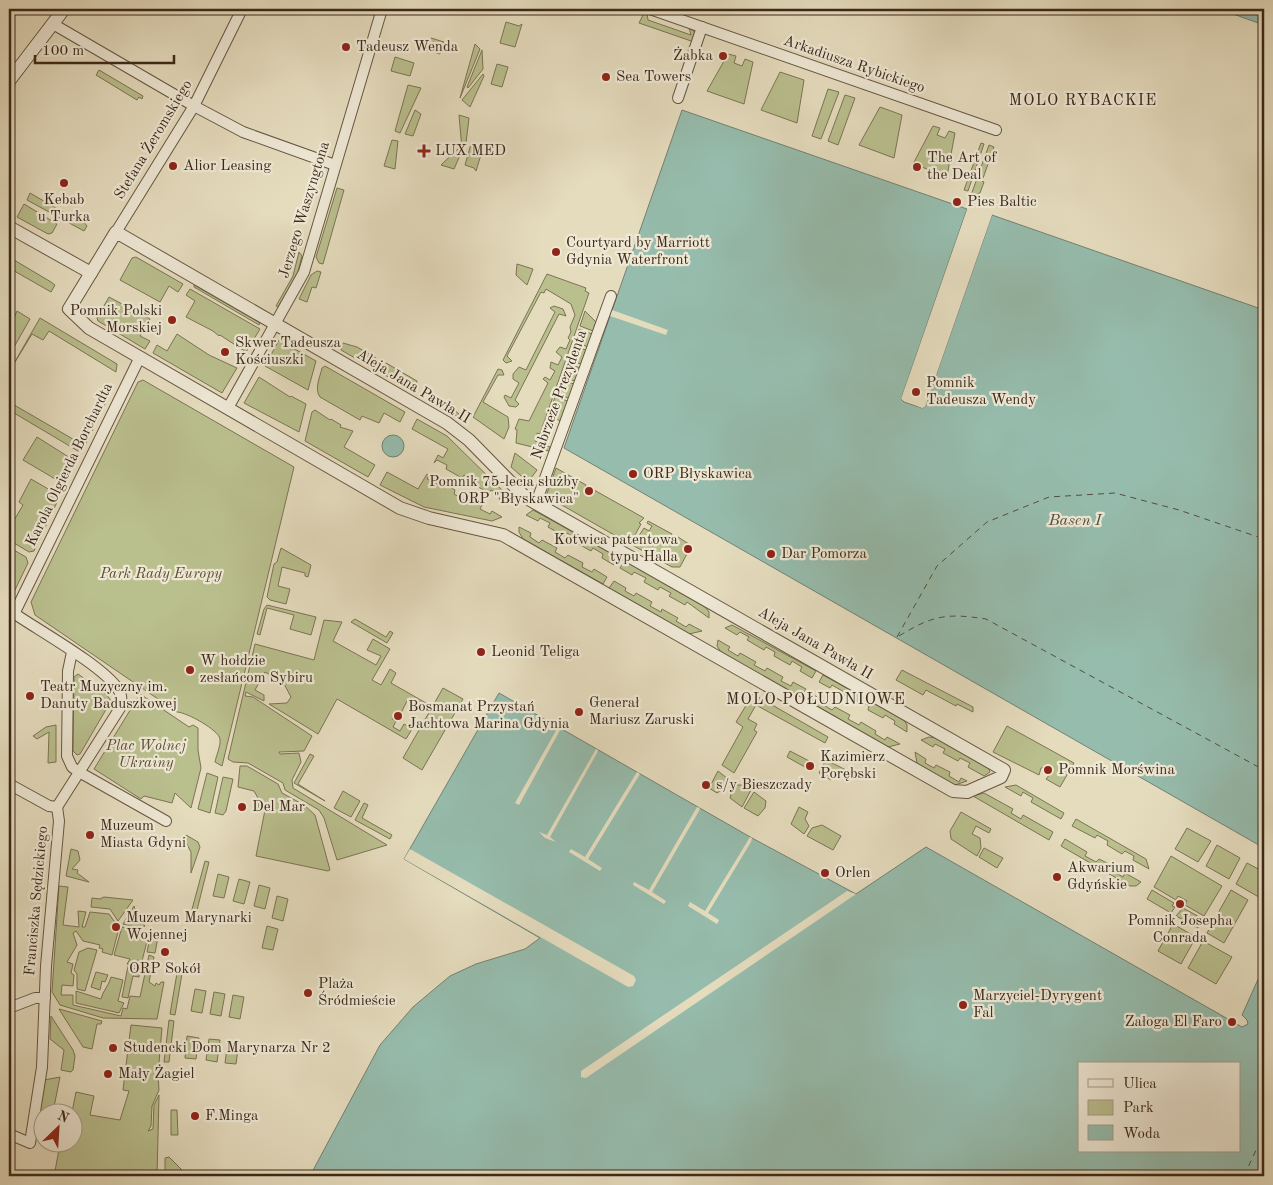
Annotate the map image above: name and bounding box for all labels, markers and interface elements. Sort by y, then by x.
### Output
scale bar [35,32,174,64]
street label: Arkadiusza Rybickiego [781,34,927,96]
place label: Tadeusz Wenda [356,40,459,55]
marker: Tadeusz Wenda [340,41,352,53]
text: 100 m [42,44,84,59]
place label: Żabka [673,46,714,64]
marker: Żabka [717,50,729,62]
place label: Sea Towers [616,70,691,85]
marker: Sea Towers [600,71,612,83]
street label: Stefana Żeromskiego [110,76,196,202]
district label: MOLO RYBACKIE [1009,93,1157,109]
street label: Jerzego Waszyngtona [277,139,333,280]
marker: LUX MED [417,144,431,158]
place label: LUX MED [435,144,506,159]
place label: The Art of the Deal [927,151,997,183]
place label: Alior Leasing [183,159,271,174]
marker: Alior Leasing [167,160,179,172]
marker: The Art of the Deal [911,161,923,173]
marker: Kebab u Turka [58,177,70,189]
place label: Kebab u Turka [38,193,91,225]
place label: Pies Baltic [967,195,1037,210]
marker: Pies Baltic [951,196,963,208]
place label: Courtyard by Marriott Gdynia Waterfront [566,236,710,268]
marker: Courtyard by Marriott Gdynia Waterfront [550,246,562,258]
place label: Pomnik Polski Morskiej [70,304,162,336]
marker: Pomnik Polski Morskiej [166,314,178,326]
street label: Nabrzeże Prezydenta [530,328,591,462]
place label: Skwer Tadeusza Kościuszki [235,336,341,368]
marker: Skwer Tadeusza Kościuszki [219,346,231,358]
street label: Aleja Jana Pawła II [353,347,473,427]
place label: Pomnik Tadeusza Wendy [926,376,1036,408]
street label: Karola Olgierda Borchardta [24,380,116,549]
marker: Pomnik Tadeusza Wendy [910,386,922,398]
place label: ORP Błyskawica [643,467,753,482]
marker: ORP Błyskawica [627,468,639,480]
place label: Pomnik 75-lecia służby ORP "Błyskawica" [429,475,579,507]
marker: Pomnik 75-lecia służby ORP "Błyskawica" [583,485,595,497]
water label: Basen I [1048,513,1103,529]
place label: Kotwica patentowa typu Halla [554,533,679,565]
marker: Kotwica patentowa typu Halla [682,543,694,555]
place label: Dar Pomorza [781,547,867,562]
marker: Dar Pomorza [765,548,777,560]
park label: Park Rady Europy [99,567,222,582]
street label: Aleja Jana Pawła II [755,605,875,683]
place label: Leonid Teliga [491,645,580,660]
marker: Leonid Teliga [475,646,487,658]
place label: W hołdzie zesłańcom Sybiru [200,654,313,686]
marker: W hołdzie zesłańcom Sybiru [184,664,196,676]
place label: Teatr Muzyczny im. Danuty Baduszkowej [40,680,177,712]
marker: Teatr Muzyczny im. Danuty Baduszkowej [24,690,36,702]
district label: MOLO POŁUDNIOWE [726,692,906,708]
place label: Generał Mariusz Zaruski [589,696,694,728]
place label: Bosmanat Przystań Jachtowa Marina Gdynia [408,700,570,732]
marker: Generał Mariusz Zaruski [573,706,585,718]
marker: Bosmanat Przystań Jachtowa Marina Gdynia [392,710,404,722]
park label: Plac Wolnej Ukrainy [105,739,187,771]
place label: Kazimierz Porębski [820,750,885,782]
marker: Kazimierz Porębski [804,760,816,772]
place label: Pomnik Morświna [1058,763,1175,778]
marker: Pomnik Morświna [1042,764,1054,776]
place label: s/y Bieszczady [716,778,812,793]
marker: s/y Bieszczady [700,779,712,791]
place label: Del Mar [252,800,305,815]
marker: Del Mar [236,801,248,813]
place label: Muzeum Miasta Gdyni [100,819,186,851]
street label: Franciszka Sędzickiego [23,825,51,977]
marker: Muzeum Miasta Gdyni [84,829,96,841]
place label: Akwarium Gdyńskie [1067,861,1135,893]
place label: Orlen [835,866,871,881]
marker: Orlen [819,867,831,879]
marker: Akwarium Gdyńskie [1051,871,1063,883]
marker: Pomnik Josepha Conrada [1174,898,1186,910]
place label: Muzeum Marynarki Wojennej [126,911,252,943]
place label: Pomnik Josepha Conrada [1127,914,1233,946]
marker: Muzeum Marynarki Wojennej [110,921,122,933]
marker: ORP Sokół [159,946,171,958]
place label: ORP Sokół [129,962,201,977]
place label: Plaża Śródmieście [318,977,396,1009]
marker: Plaża Śródmieście [302,987,314,999]
place label: Marzyciel-Dyrygent Fal [973,989,1102,1021]
marker: Marzyciel-Dyrygent Fal [957,999,969,1011]
place label: Załoga El Faro [1125,1015,1222,1030]
marker: Załoga El Faro [1226,1016,1238,1028]
place label: Studencki Dom Marynarza Nr 2 [123,1041,331,1056]
marker: Studencki Dom Marynarza Nr 2 [107,1042,119,1054]
legend [1078,1062,1240,1152]
place label: Mały Żagiel [118,1064,195,1082]
marker: Mały Żagiel [102,1068,114,1080]
text: Ulica [1123,1077,1157,1092]
text: Park [1123,1101,1154,1116]
north arrow [32,1102,82,1152]
text: N [55,1109,71,1126]
place label: F.Minga [205,1109,259,1124]
marker: F.Minga [189,1110,201,1122]
text: Woda [1123,1127,1161,1142]

